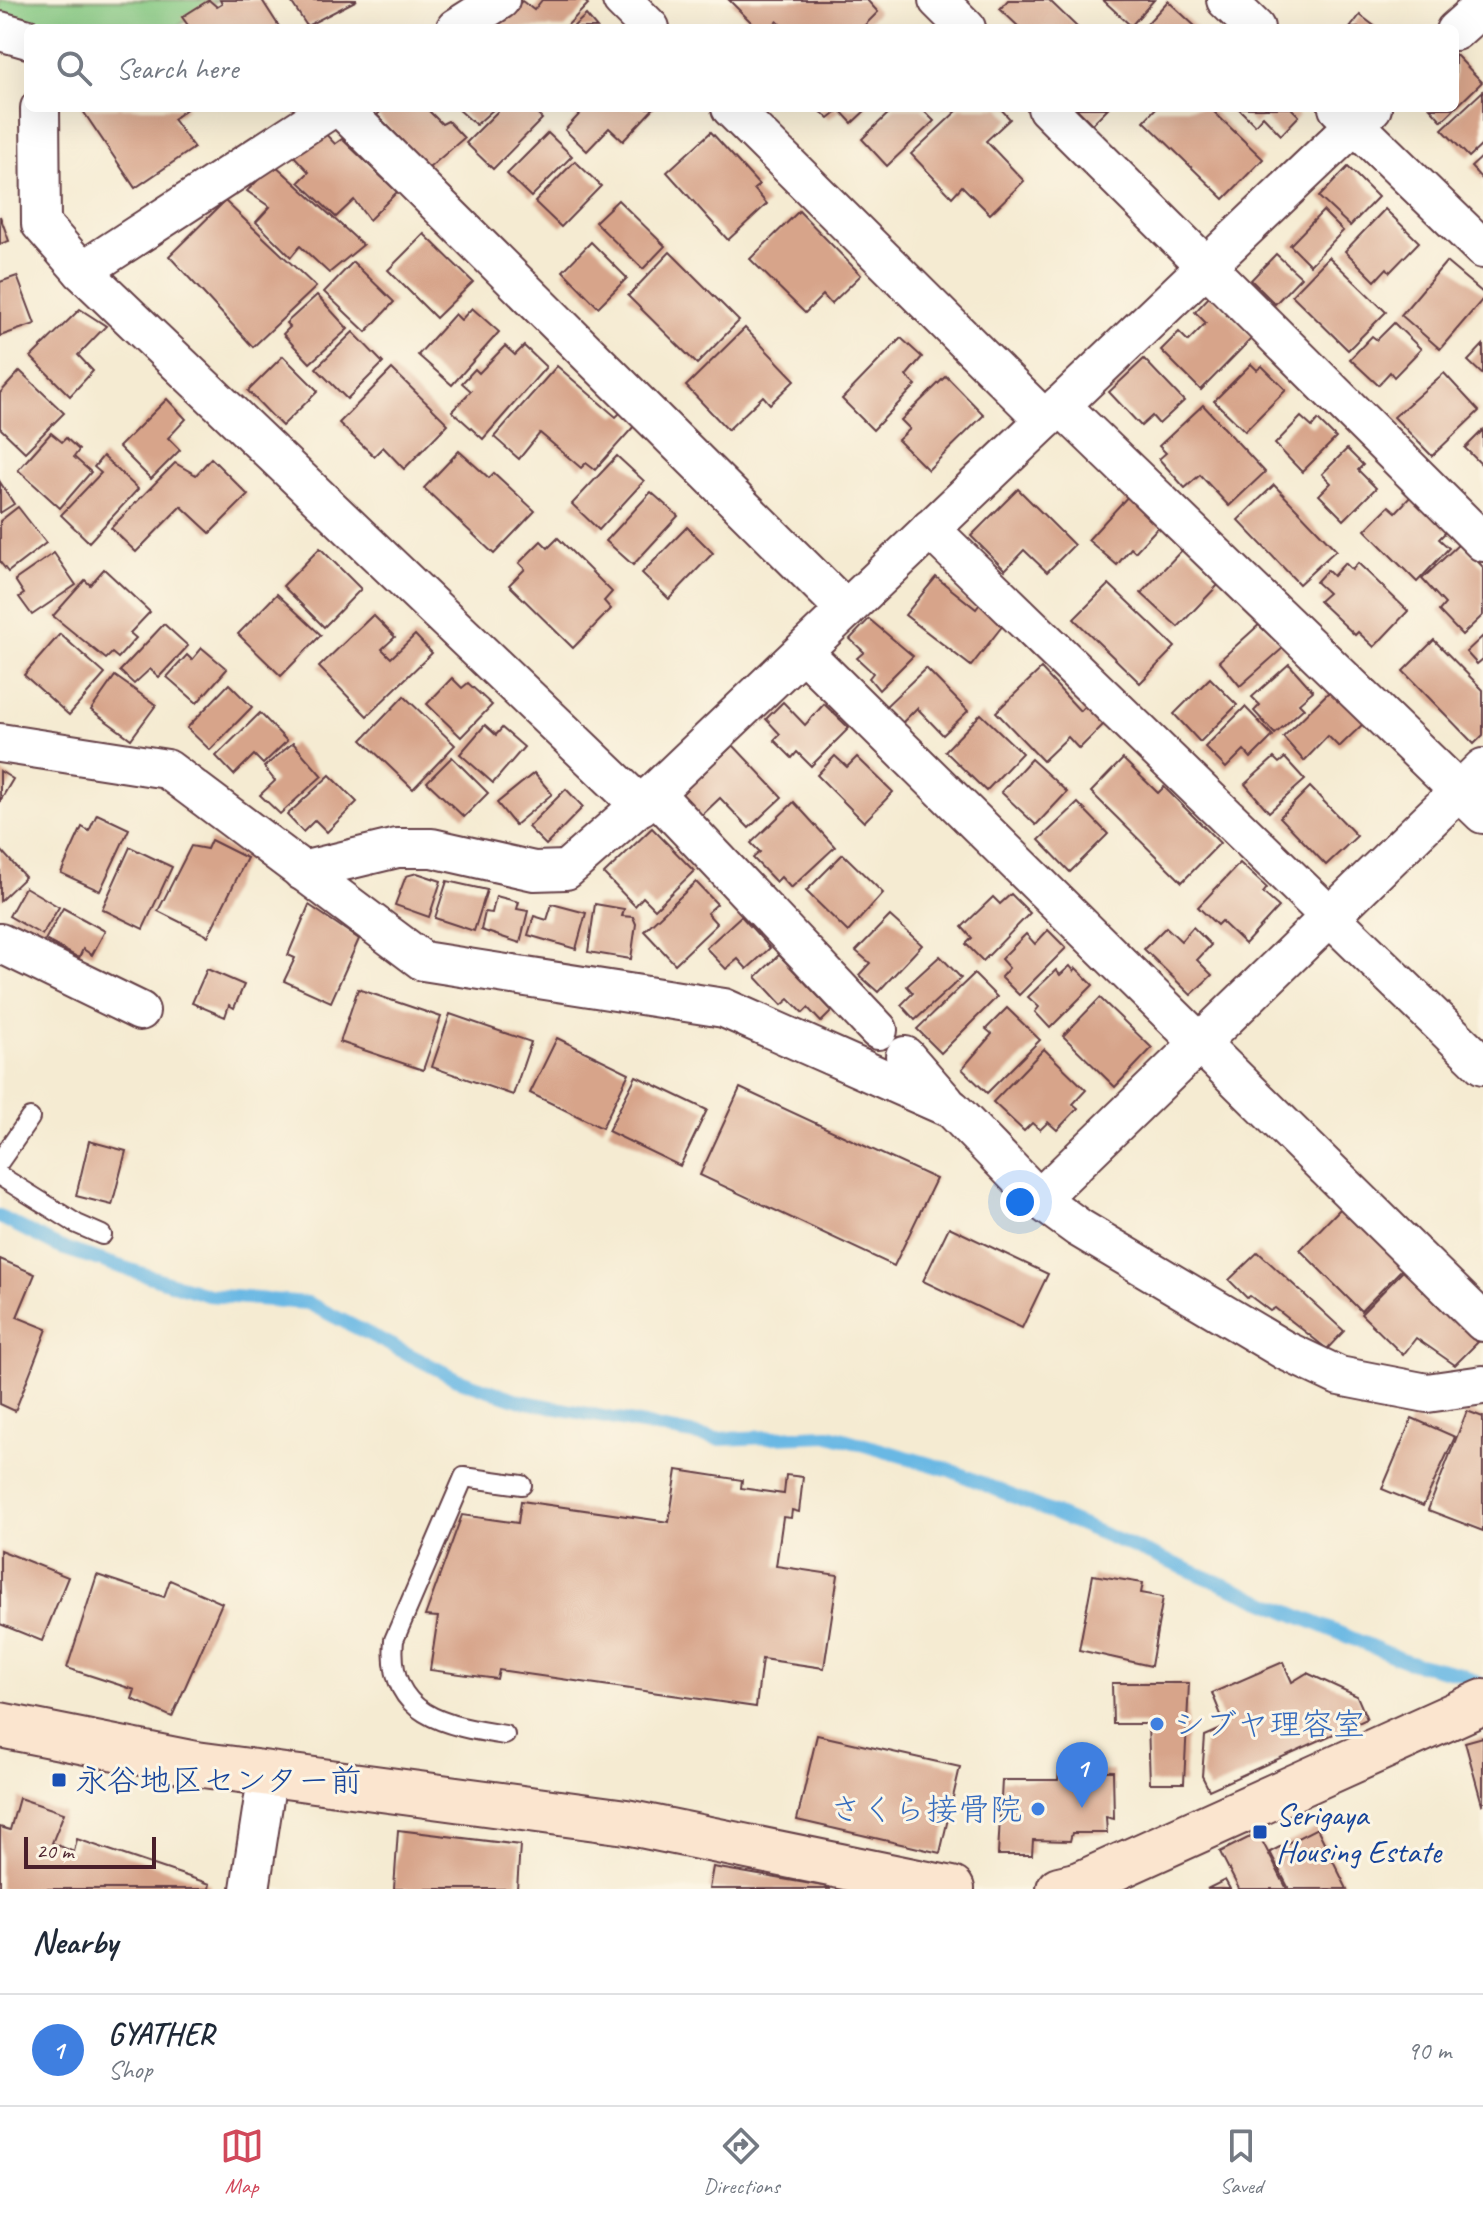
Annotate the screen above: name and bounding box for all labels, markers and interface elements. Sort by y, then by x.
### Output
search box [24,24,1459,112]
icon: search [52,46,96,90]
text: Search here [116,49,238,87]
your location [1000,1182,1040,1222]
place label: シブヤ理容室 [1173,1704,1365,1745]
marker: シブヤ理容室 [1148,1715,1166,1733]
pin: 1 [1056,1742,1108,1808]
place label: 永谷地区センター前 [75,1760,362,1801]
marker: 永谷地区センター前 [50,1771,68,1789]
place label: さくら接骨院 [830,1789,1022,1830]
place label: Serigaya Housing Estate [1276,1794,1444,1872]
marker: さくら接骨院 [1029,1800,1047,1818]
marker: Serigaya Housing Estate [1251,1823,1269,1841]
scale bar [24,1833,156,1869]
text: 20 m [36,1837,73,1865]
text: Nearby [32,1920,118,1963]
text: GYATHER [108,2015,213,2053]
text: 1 [52,2034,64,2067]
text: 90 m [1407,2034,1451,2067]
text: Shop [108,2053,152,2086]
tab: Map [220,2124,264,2200]
tab: Directions [703,2124,780,2200]
tab: Saved [1219,2124,1263,2200]

